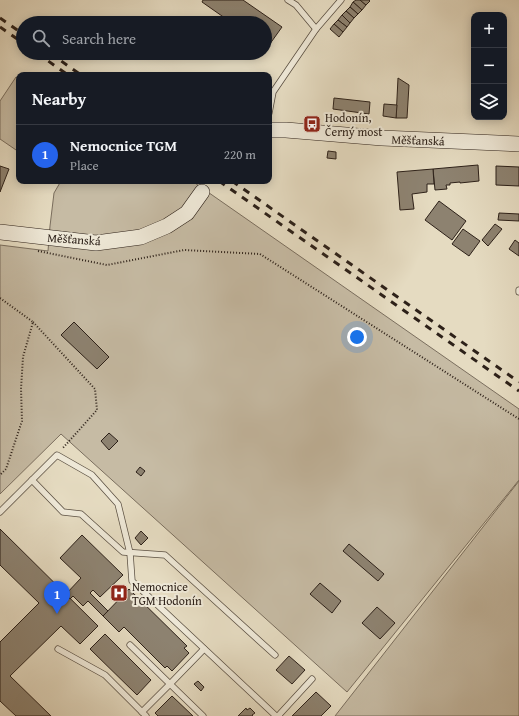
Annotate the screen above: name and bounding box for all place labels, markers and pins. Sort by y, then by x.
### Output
place label: Hodonín, Černý most [325,109,383,140]
bus stop icon: Hodonín, Černý most [302,114,322,134]
place label: Nemocnice TGM Hodonín [132,578,202,609]
pin: 1 [44,581,70,614]
hospital icon: Nemocnice TGM Hodonín [109,583,129,603]

